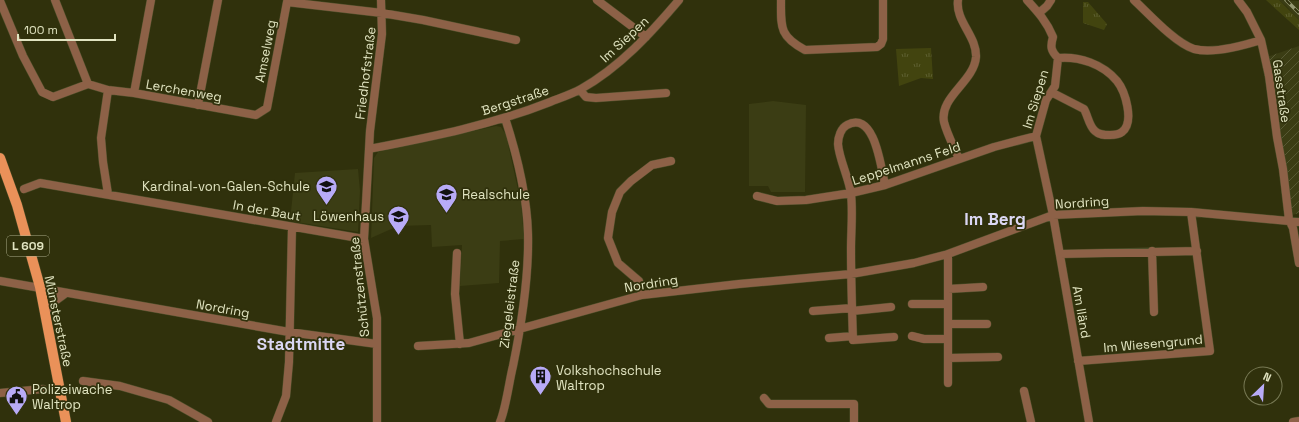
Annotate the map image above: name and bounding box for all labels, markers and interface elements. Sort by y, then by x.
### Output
street label: Im Siepen [596,12,652,66]
scale bar [18,16,115,42]
street label: Amselweg [251,18,280,84]
text: 100 m [24,22,58,38]
street label: Friedhofstraße [351,26,380,120]
street label: Gasstraße [1269,58,1294,124]
street label: Im Siepen [1018,68,1052,131]
street label: Lerchenweg [144,75,223,106]
street label: Bergstraße [479,82,551,119]
street label: Leppelmanns Feld [850,138,963,189]
school or university icon: Kardinal-von-Galen-Schule [313,173,339,206]
place label: Kardinal-von-Galen-Schule [142,178,310,195]
school or university icon: Realschule [434,181,460,214]
place label: Realschule [462,186,530,203]
street label: Nordring [1054,192,1110,213]
street label: In der Baut [232,196,302,225]
school or university icon: Löwenhaus [386,203,412,236]
place label: Löwenhaus [313,208,384,225]
district label: Im Berg [964,208,1026,230]
road number: L 609 [7,236,49,256]
street label: Schützenstraße [346,236,373,338]
street label: Ziegeleistraße [496,259,523,349]
street label: Nordring [623,271,679,296]
street label: Münsterstraße [41,274,76,368]
street label: Am Iländ [1069,285,1094,340]
street label: Nordring [195,295,251,322]
street label: Im Wiesengrund [1103,331,1204,356]
district label: Stadtmitte [257,333,345,355]
place label: Volkshochschule Waltrop [556,362,662,394]
building icon: Volkshochschule Waltrop [527,364,553,397]
north arrow [1243,366,1283,406]
text: N [1261,369,1274,385]
place label: Polizeiwache Waltrop [32,381,112,413]
public building icon: Polizeiwache Waltrop [3,383,29,416]

